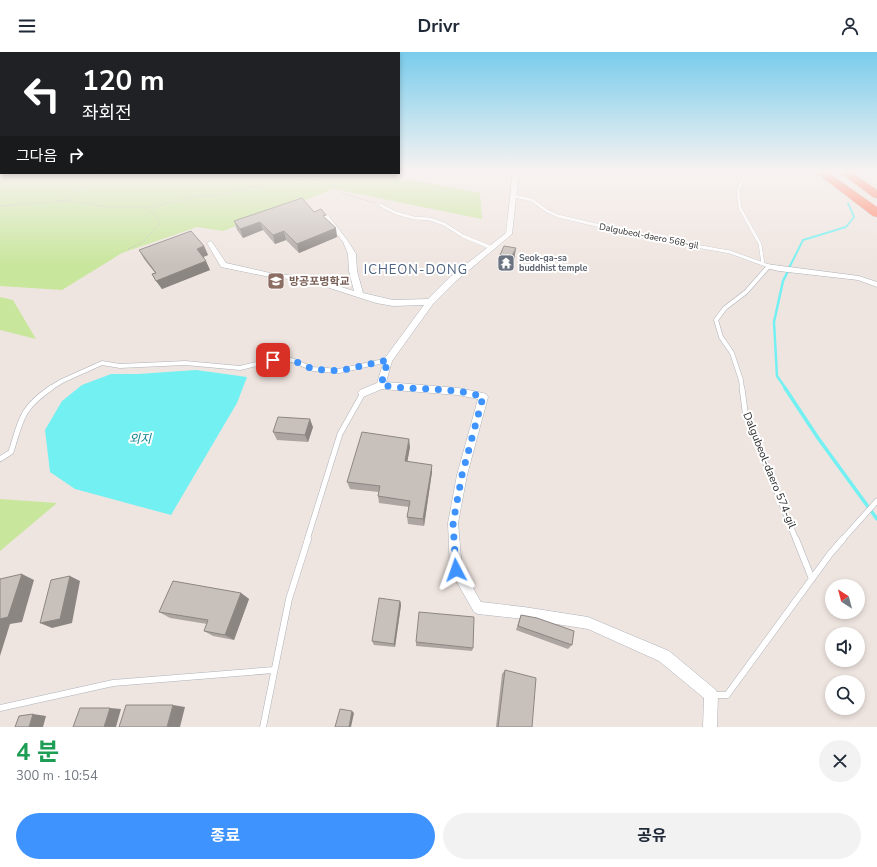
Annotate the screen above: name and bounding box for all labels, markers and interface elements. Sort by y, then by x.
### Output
text: Drivr [418,14,459,38]
icon: menu [16,15,38,37]
icon: person [839,15,861,37]
text: 120 m [82,62,165,100]
icon: left [16,68,68,120]
text: 좌회전 [82,101,132,125]
icon: right [65,144,87,166]
text: 그다음 [16,146,57,166]
street label: Dalgubeol-daero 568-gil [598,220,700,252]
place label: Seok-ga-sa buddhist temple [519,252,588,274]
temple icon: Seok-ga-sa buddhist temple [496,253,516,273]
district label: ICHEON-DONG [364,261,468,279]
school or university icon: 방공포병학교 [266,271,286,291]
place label: 방공포병학교 [289,274,350,289]
pin [256,343,290,377]
icon: arrive [262,349,284,371]
street label: Dalgubeol-daero 574-gil [739,410,800,531]
water label: 외지 [129,431,152,447]
position arrow [435,549,477,591]
north arrow [825,579,865,619]
map controls [825,579,865,715]
button: sound [825,627,865,667]
button: search [825,675,865,715]
text: 4 분 [16,736,59,768]
button: close [819,740,861,782]
text: 300 m · 10:54 [16,767,98,785]
button: 종료 [16,813,435,859]
button: 공유 [443,813,861,859]

